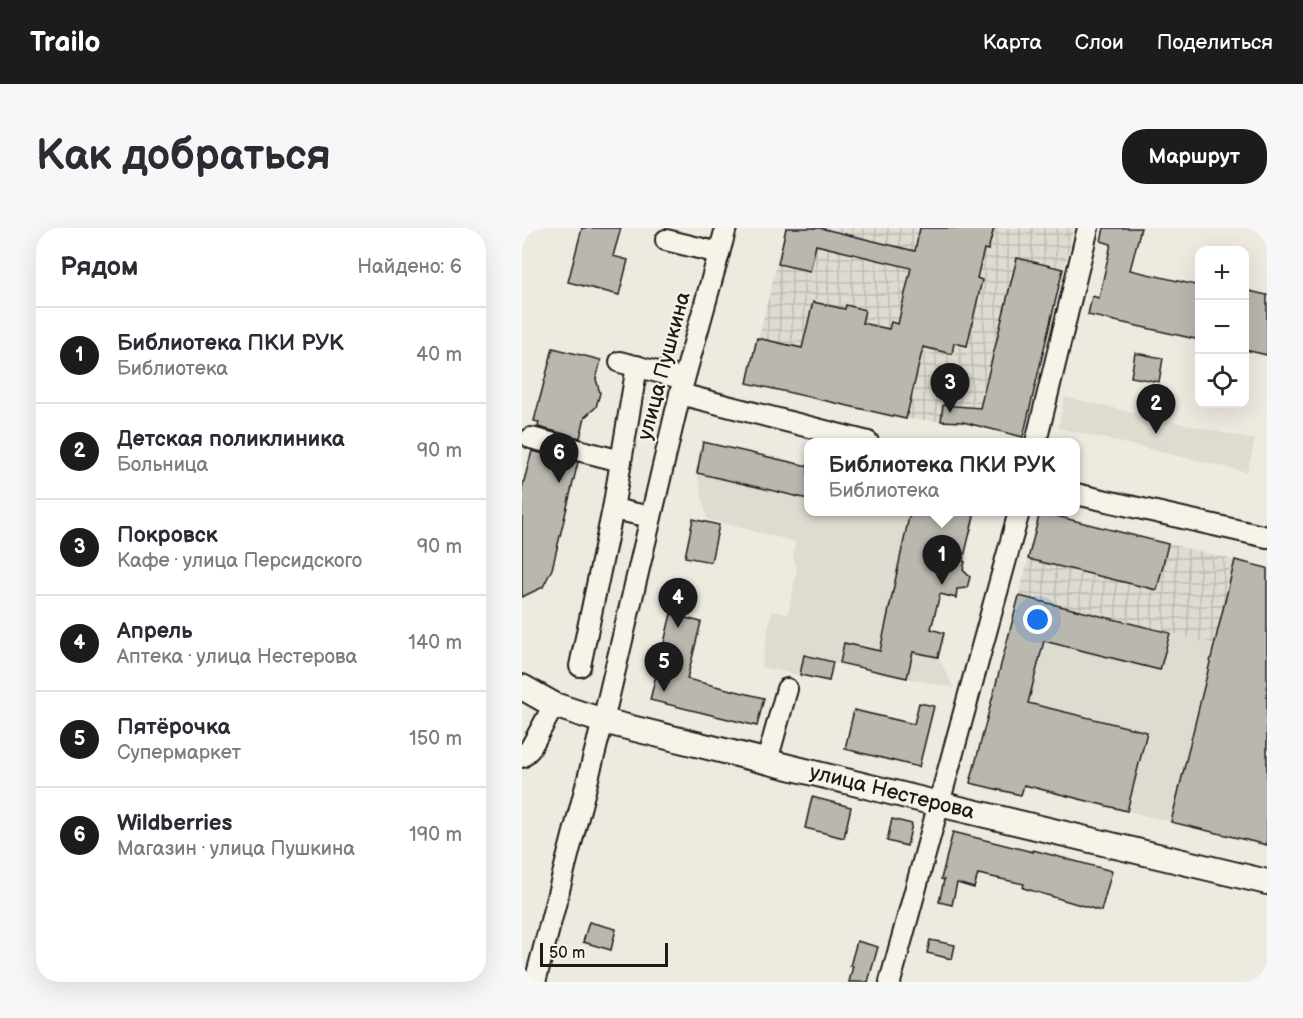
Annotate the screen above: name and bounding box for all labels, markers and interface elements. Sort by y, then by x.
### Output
text: Trailo [30,26,101,59]
text: Карта [983,30,1042,55]
text: Слои [1075,30,1124,55]
text: Поделиться [1157,30,1273,55]
button: Маршрут [1122,129,1267,184]
text: Как добраться [36,131,331,182]
map controls [1195,246,1249,408]
button: + [1195,246,1249,300]
text: Рядом [60,252,138,283]
text: Найдено: 6 [357,255,462,279]
street label: улица Пушкина [632,289,696,443]
button: − [1195,300,1249,354]
text: Библиотека ПКИ РУК [117,330,344,357]
text: 1 [75,343,84,367]
text: 40 m [416,343,462,367]
button: locate [1195,354,1249,408]
text: Библиотека [117,357,228,381]
pin: 3 [930,364,970,413]
pin: 2 [1136,384,1176,434]
text: Детская поликлиника [117,426,345,453]
pin: 6 [540,434,579,483]
popup [804,438,1080,516]
text: 2 [74,439,85,463]
text: 90 m [417,439,462,463]
text: Библиотека ПКИ РУК [829,452,1055,479]
text: Больница [117,453,208,477]
text: Библиотека [829,479,940,503]
text: Покровск [117,522,218,549]
text: 3 [74,535,85,559]
text: 90 m [417,535,462,559]
pin: 1 [922,536,962,585]
text: Кафе · улица Персидского [117,549,362,573]
pin: 4 [658,578,698,628]
your location [1023,605,1052,634]
text: Апрель [117,618,192,645]
text: 4 [74,631,85,655]
text: 140 m [408,631,462,655]
pin: 5 [644,642,684,692]
text: Аптека · улица Нестерова [117,645,357,669]
text: Пятёрочка [117,714,230,741]
text: 5 [74,727,85,751]
text: 150 m [409,727,462,751]
text: Супермаркет [117,741,241,765]
street label: улица Нестерова [807,759,978,825]
text: Wildberries [117,810,232,837]
text: 6 [73,823,86,847]
text: 190 m [409,823,462,847]
text: Магазин · улица Пушкина [117,837,355,861]
scale bar [540,940,668,968]
text: 50 m [549,944,585,963]

